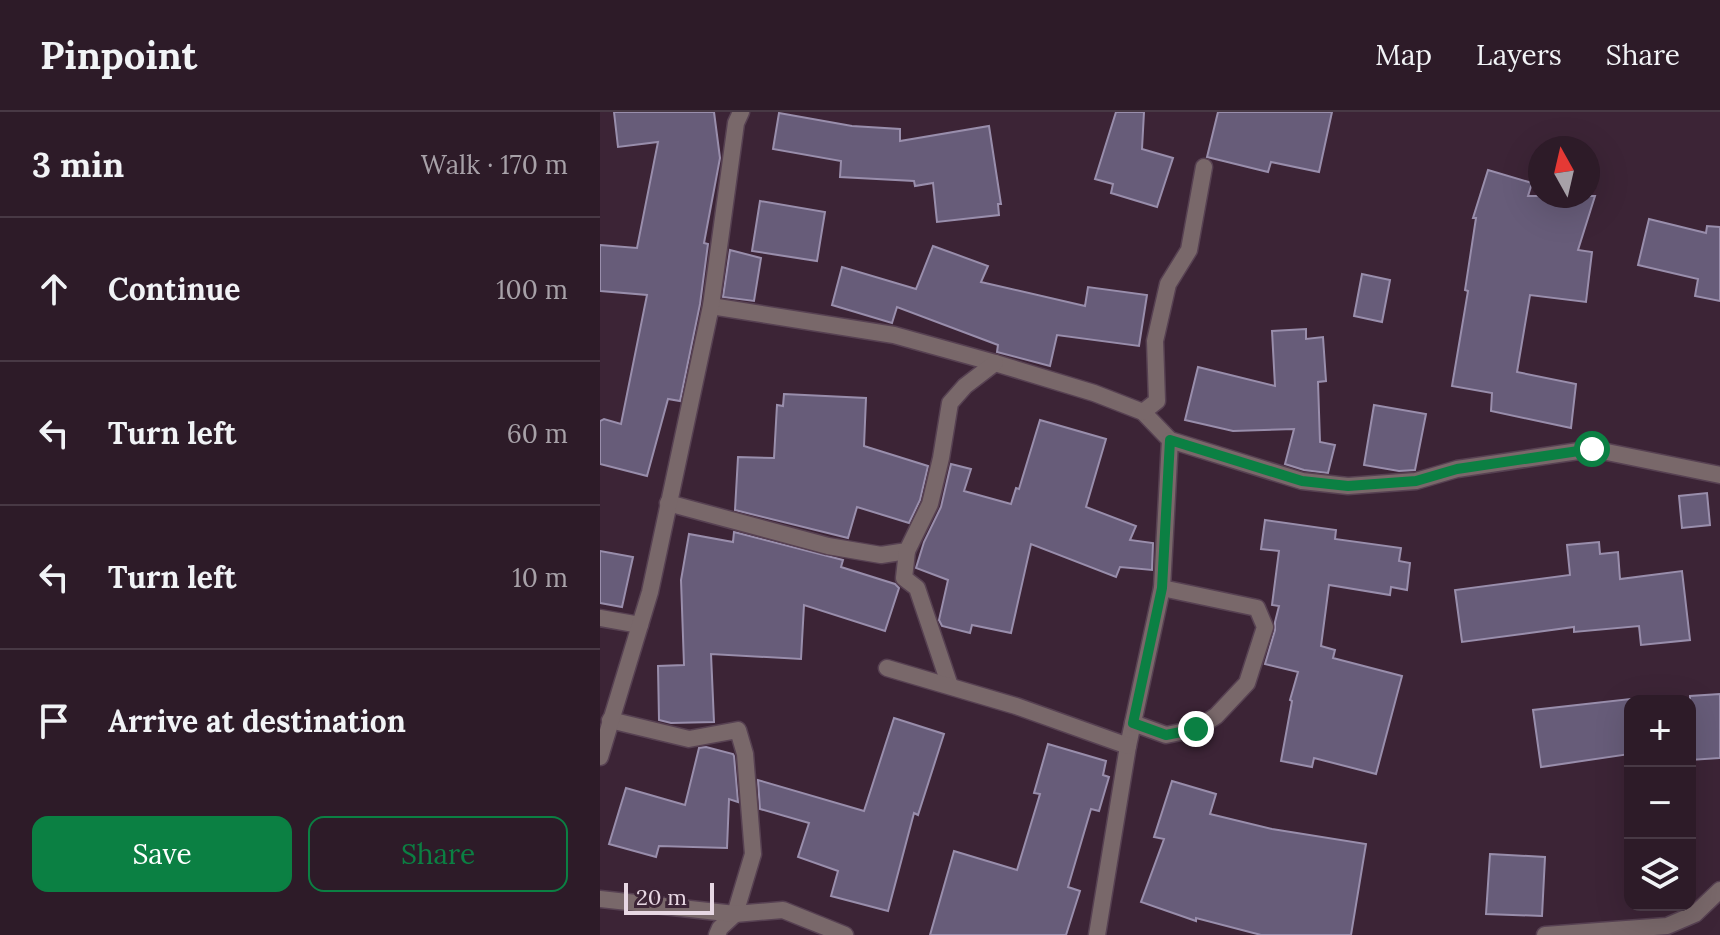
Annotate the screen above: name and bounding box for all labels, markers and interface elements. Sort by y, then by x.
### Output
text: Pinpoint [40,31,197,79]
text: Map [1375,37,1432,73]
text: Layers [1476,37,1562,73]
text: Share [1606,37,1680,73]
north arrow [1528,136,1600,208]
text: 3 min [32,143,124,186]
text: Walk · 170 m [421,148,568,181]
icon: ahead [32,267,76,311]
text: Continue [108,270,240,308]
text: 100 m [496,273,568,306]
icon: left [32,411,76,455]
text: Turn left [108,414,236,452]
text: 60 m [507,417,568,450]
route start [1574,431,1610,467]
icon: left [32,555,76,599]
text: Turn left [108,558,236,596]
text: 10 m [512,561,568,594]
map controls [1624,695,1696,911]
button: + [1624,695,1696,767]
icon: arrive [32,699,76,743]
text: Arrive at destination [108,702,406,740]
route end [1178,711,1214,747]
button: − [1624,767,1696,839]
button: Save [32,816,292,892]
button: Share [308,816,568,892]
button: layers [1624,839,1696,911]
scale bar [624,879,714,915]
text: 20 m [636,883,687,911]

